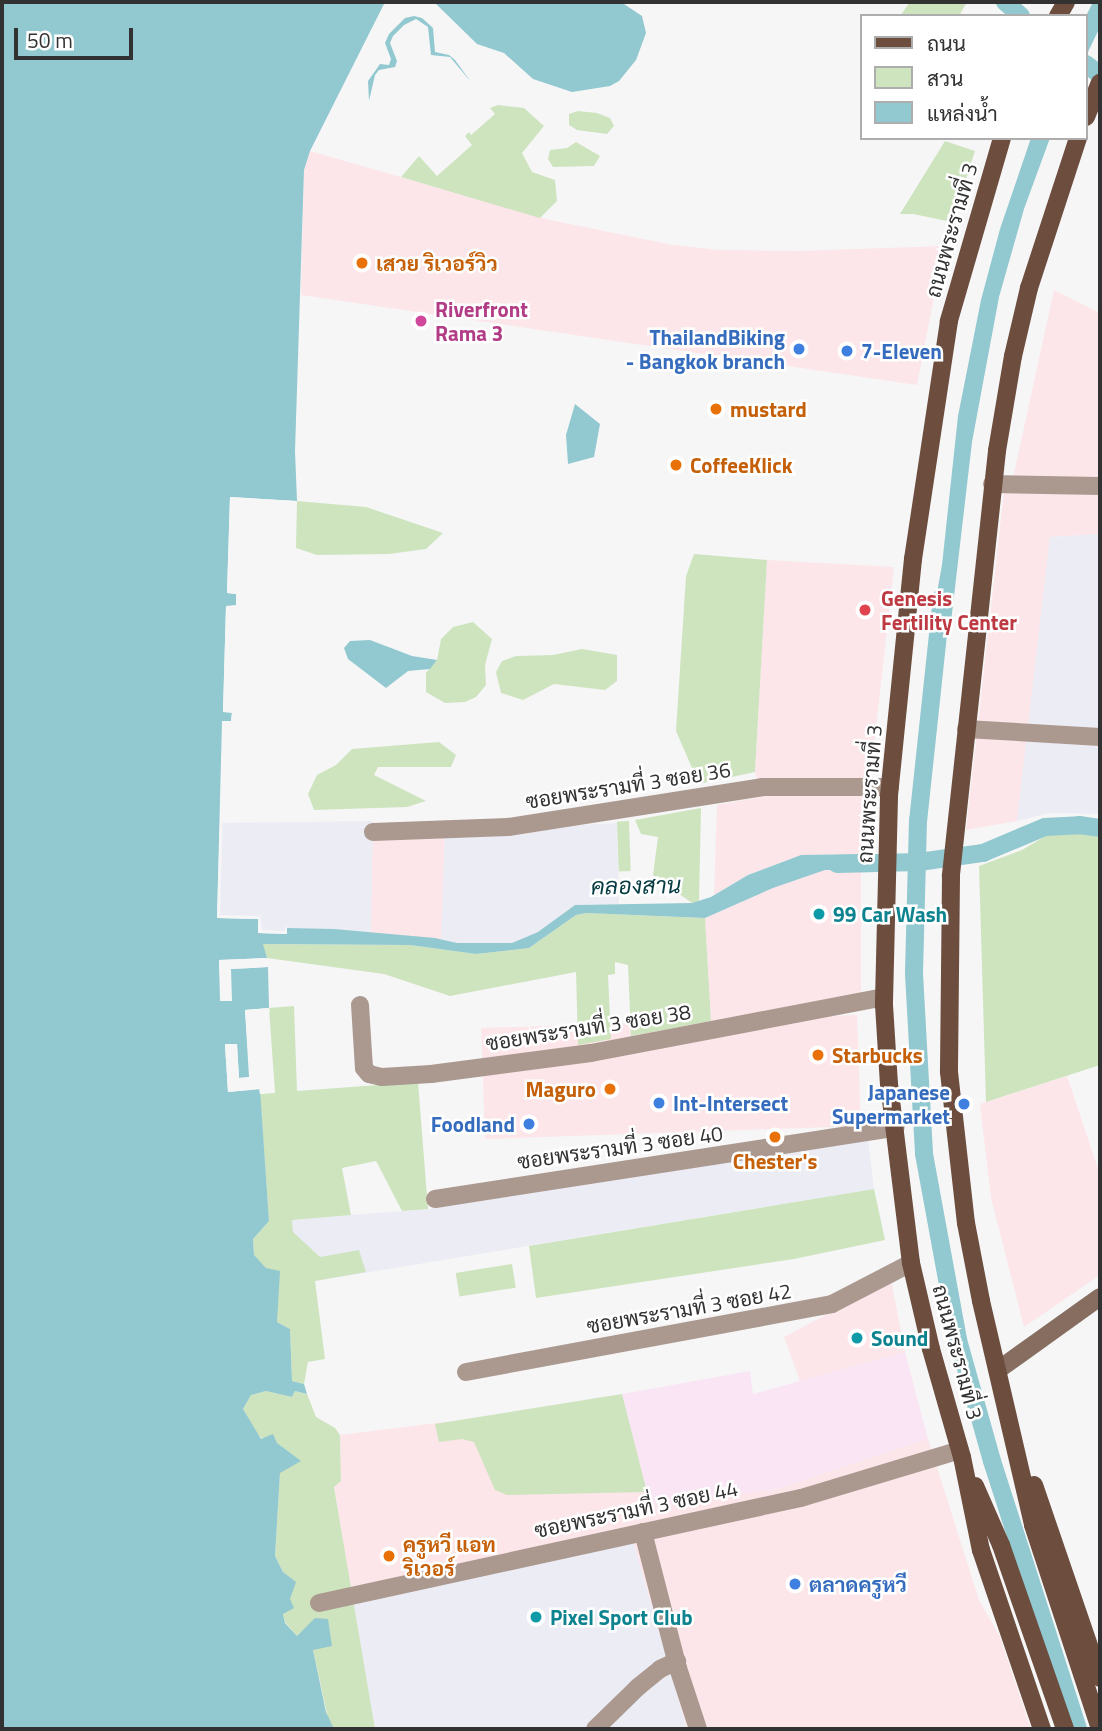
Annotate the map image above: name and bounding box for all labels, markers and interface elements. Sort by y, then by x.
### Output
scale bar [18,14,136,58]
legend [860,14,1088,140]
text: 50 m [27,24,73,56]
text: ถนน [927,27,966,59]
text: สวน [927,62,963,94]
text: แหล่งน้ำ [927,97,998,129]
street label: ถนนพระรามที่ 3 [920,160,982,300]
place label: เสวย ริเวอร์วิว [376,250,498,276]
marker: เสวย ริเวอร์วิว [354,255,370,271]
place label: Riverfront Rama 3 [435,296,528,346]
marker: Riverfront Rama 3 [413,313,429,329]
place label: ThailandBiking - Bangkok branch [626,324,785,374]
place label: 7-Eleven [861,338,942,364]
marker: ThailandBiking - Bangkok branch [791,341,807,357]
marker: 7-Eleven [839,343,855,359]
place label: mustard [730,396,807,422]
marker: mustard [708,401,724,417]
place label: CoffeeKlick [690,452,792,478]
marker: CoffeeKlick [668,457,684,473]
place label: Genesis Fertility Center [881,585,1017,635]
marker: Genesis Fertility Center [855,600,875,620]
street label: ถนนพระรามที่ 3 [852,724,886,864]
street label: ซอยพระรามที่ 3 ซอย 36 [524,756,732,814]
water label: คลองสาน [591,871,681,901]
place label: 99 Car Wash [833,901,947,927]
marker: 99 Car Wash [811,906,827,922]
street label: ซอยพระรามที่ 3 ซอย 38 [484,998,692,1056]
place label: Starbucks [832,1042,923,1068]
marker: Starbucks [810,1047,826,1063]
place label: Maguro [525,1076,596,1102]
place label: Japanese Supermarket [832,1079,950,1129]
marker: Maguro [602,1081,618,1097]
place label: Int-Intersect [673,1090,788,1116]
marker: Int-Intersect [651,1095,667,1111]
marker: Japanese Supermarket [956,1096,972,1112]
place label: Foodland [431,1111,515,1137]
marker: Foodland [521,1116,537,1132]
street label: ซอยพระรามที่ 3 ซอย 40 [516,1120,724,1174]
marker: Chester's [767,1129,783,1145]
place label: Chester's [733,1148,817,1174]
street label: ซอยพระรามที่ 3 ซอย 42 [585,1278,793,1338]
street label: ถนนพระรามที่ 3 [928,1282,988,1422]
place label: Sound [871,1325,928,1351]
marker: Sound [849,1330,865,1346]
street label: ซอยพระรามที่ 3 ซอย 44 [532,1475,740,1543]
place label: ครูหวี แอท ริเวอร์ [403,1531,496,1581]
marker: ครูหวี แอท ริเวอร์ [381,1548,397,1564]
place label: ตลาดครูหวี [809,1571,907,1597]
marker: ตลาดครูหวี [787,1576,803,1592]
place label: Pixel Sport Club [550,1604,693,1630]
marker: Pixel Sport Club [528,1609,544,1625]

